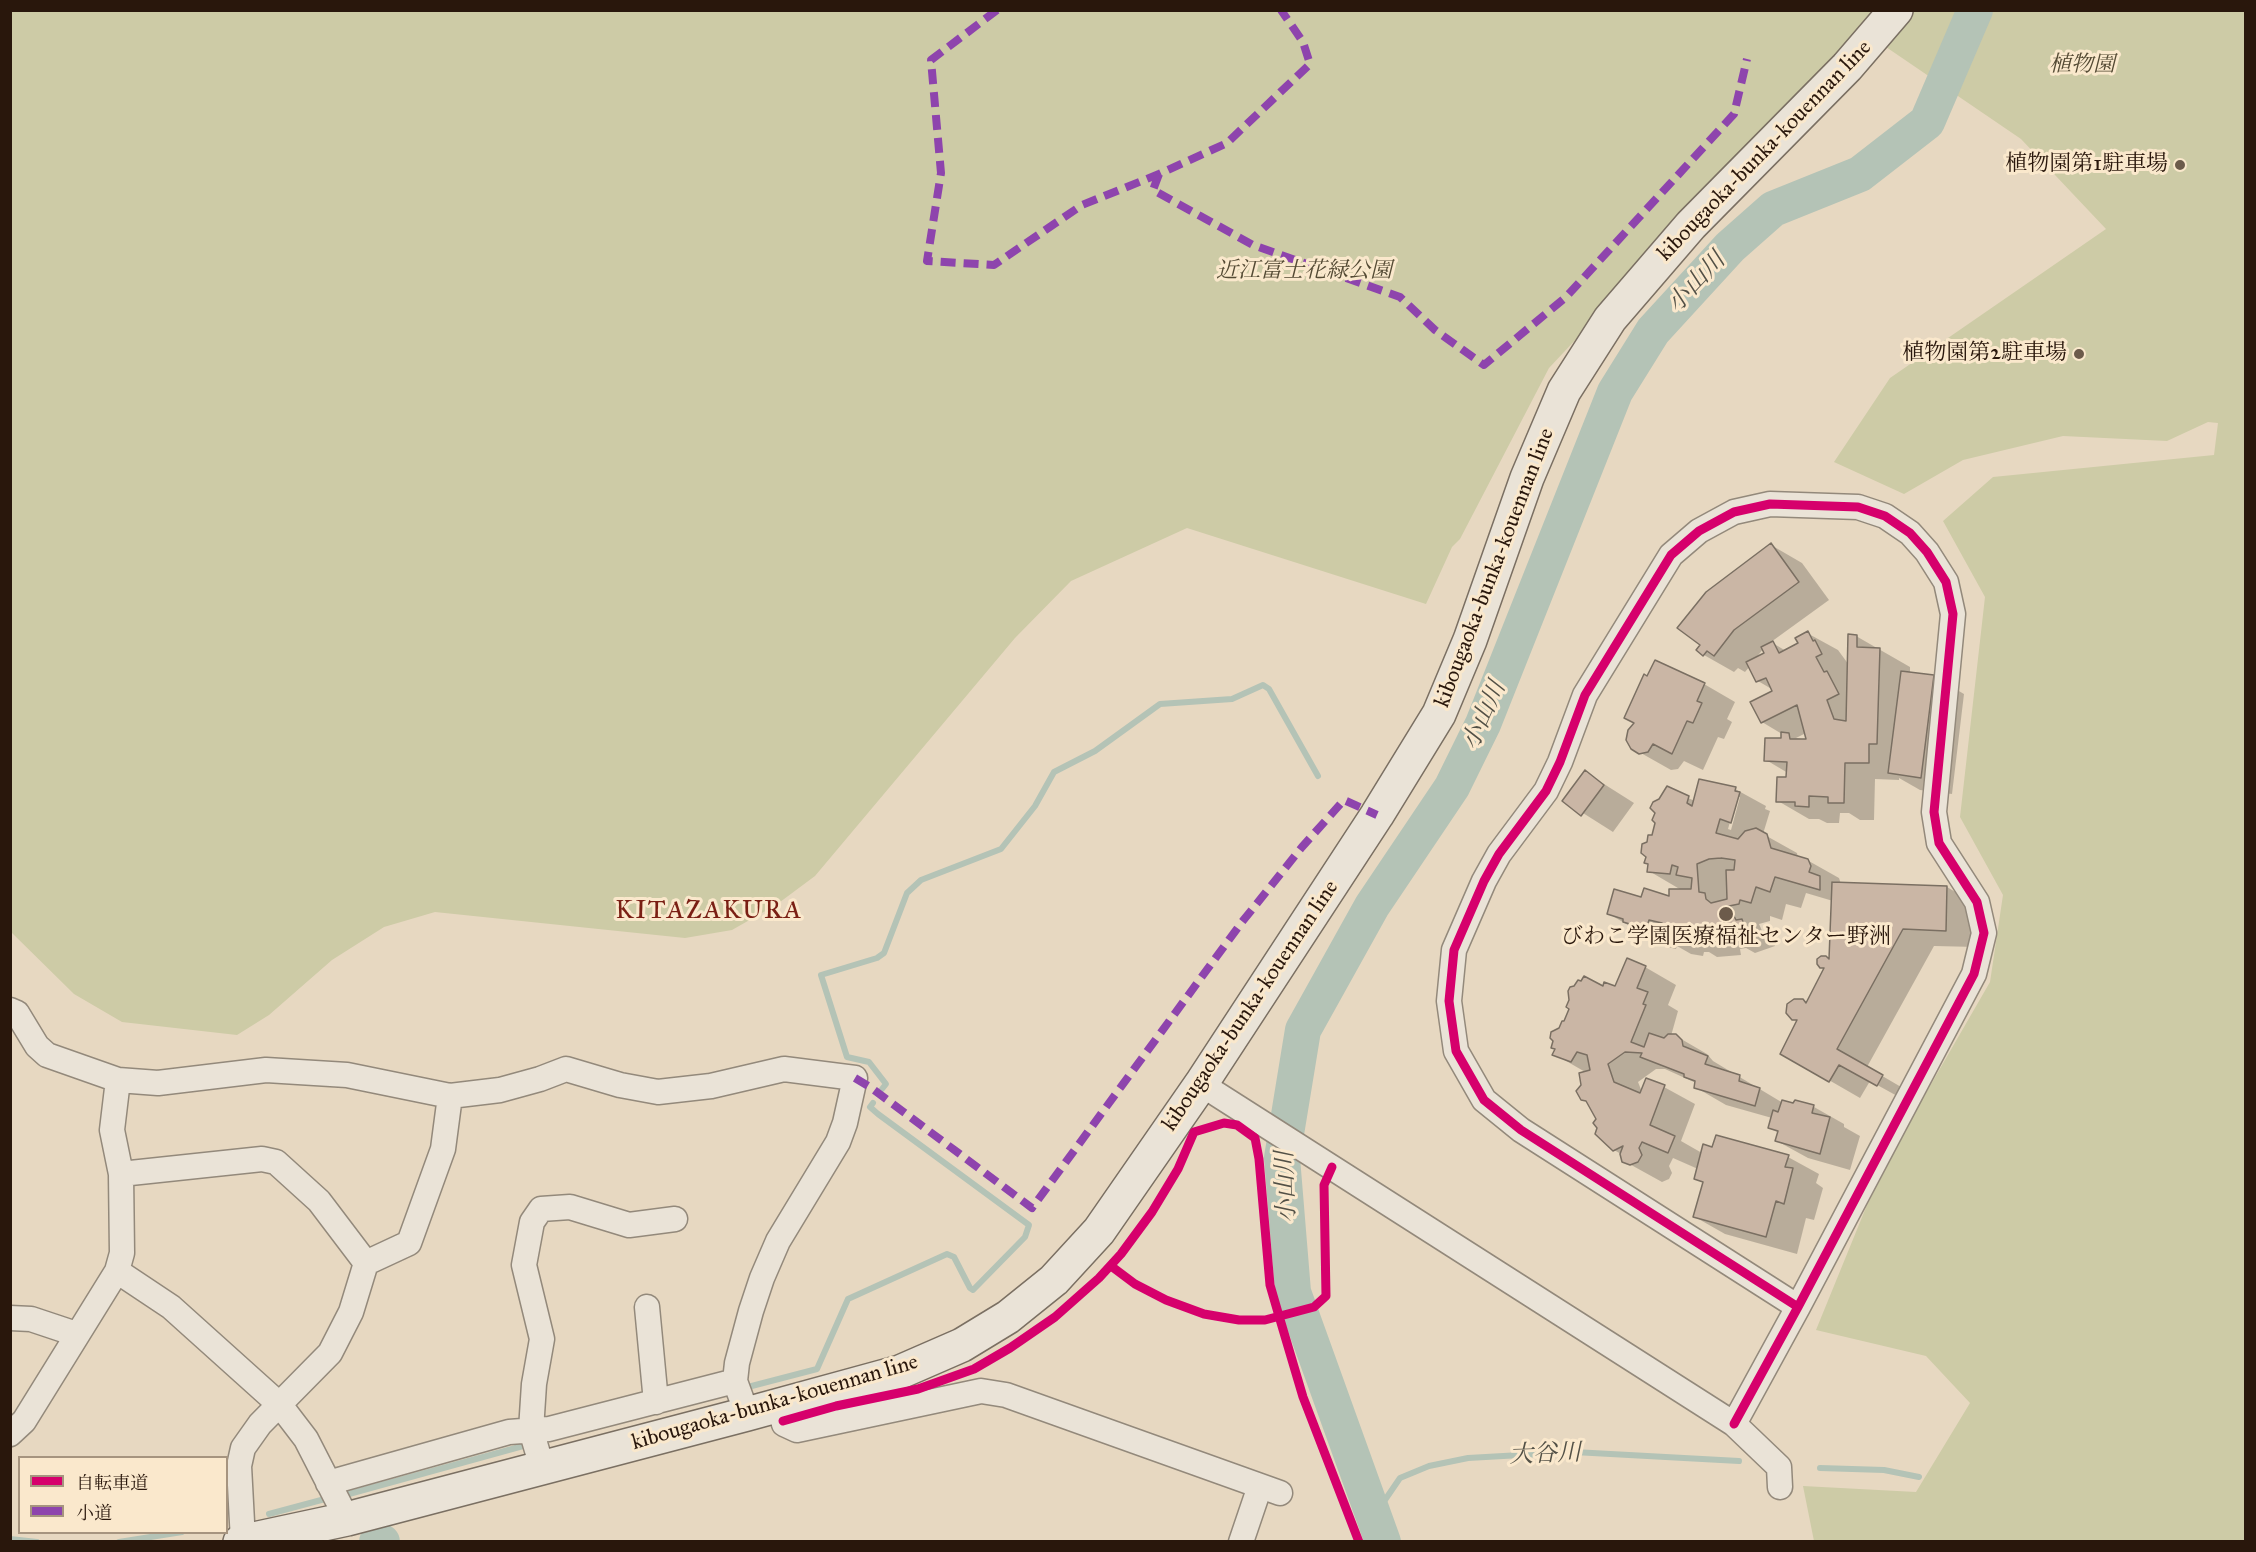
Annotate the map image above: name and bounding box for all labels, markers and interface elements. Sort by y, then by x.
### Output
street label: kibougaoka-bunka-kouennan line [1652,35,1878,267]
park label: 植物園 [2049,53,2115,79]
place label: 植物園第1駐車場 [2005,152,2168,178]
marker: 植物園第1駐車場 [2173,158,2187,172]
water label: 小山川 [1662,247,1732,319]
park label: 近江富士花緑公園 [1216,259,1392,285]
place label: 植物園第2駐車場 [1902,341,2067,367]
marker: 植物園第2駐車場 [2072,347,2086,361]
street label: kibougaoka-bunka-kouennan line [1430,425,1560,711]
water label: 小山川 [1457,677,1513,755]
street label: kibougaoka-bunka-kouennan line [1157,876,1345,1136]
district label: KITAZAKURA [615,896,803,928]
marker: びわこ学園医療福祉センター野洲 [1717,905,1735,923]
place label: びわこ学園医療福祉センター野洲 [1561,925,1891,951]
water label: 小山川 [1271,1151,1303,1223]
street label: kibougaoka-bunka-kouennan line [629,1349,921,1457]
water label: 大谷川 [1509,1439,1581,1471]
legend [18,1456,228,1534]
text: 自転車道 [76,1472,148,1494]
text: 小道 [76,1502,112,1524]

